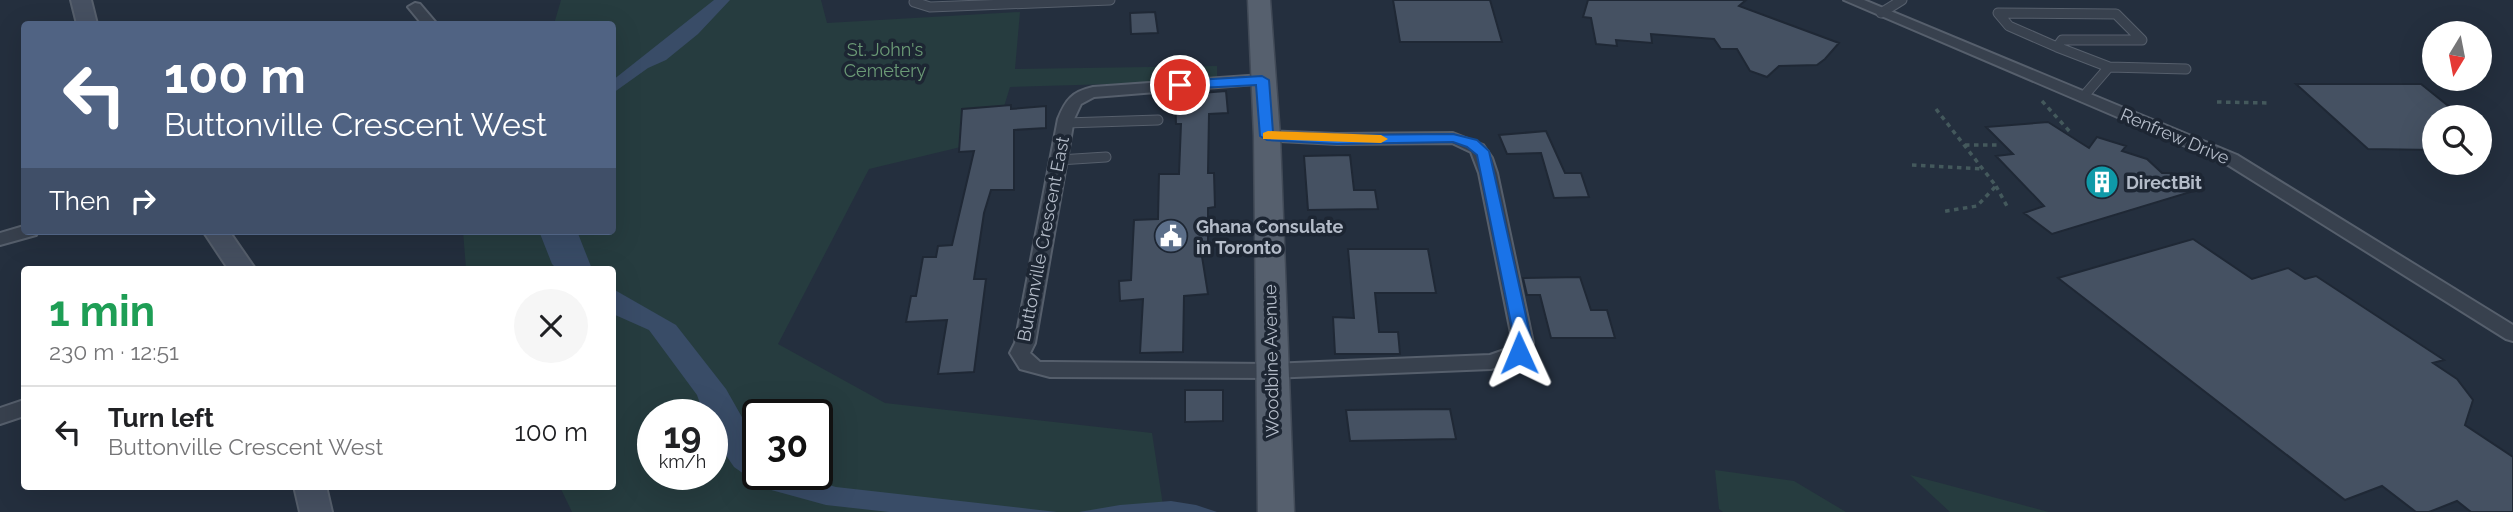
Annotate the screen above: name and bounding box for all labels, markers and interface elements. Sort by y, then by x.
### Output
north arrow [2422,21,2492,91]
map controls [2422,21,2492,175]
park label: St. John's Cemetery [844,39,926,81]
text: 100 m [164,47,306,104]
icon: left [49,49,140,140]
pin [1150,55,1210,115]
icon: arrive [1161,66,1199,104]
street label: Renfrew Drive [2117,104,2233,169]
button: search [2422,105,2492,175]
text: Buttonville Crescent West [164,106,547,143]
street label: Buttonville Crescent East [1013,135,1073,343]
building icon: DirectBit [2083,163,2121,201]
place label: DirectBit [2126,172,2202,193]
icon: right [124,182,162,220]
text: Then [49,186,110,216]
place label: Ghana Consulate in Toronto [1196,216,1344,258]
public building icon: Ghana Consulate in Toronto [1152,217,1190,255]
street label: Woodbine Avenue [1259,284,1283,438]
text: 1 min [49,287,155,336]
button: close [514,289,588,363]
position arrow [1482,316,1556,390]
text: 230 m · 12:51 [49,338,179,365]
speed limit sign: 30 [742,399,833,490]
text: Turn left [108,403,214,433]
icon: left [49,413,87,451]
text: 19 [664,415,701,456]
text: 100 m [515,417,588,447]
text: Buttonville Crescent West [108,433,383,460]
text: km/h [659,451,706,472]

